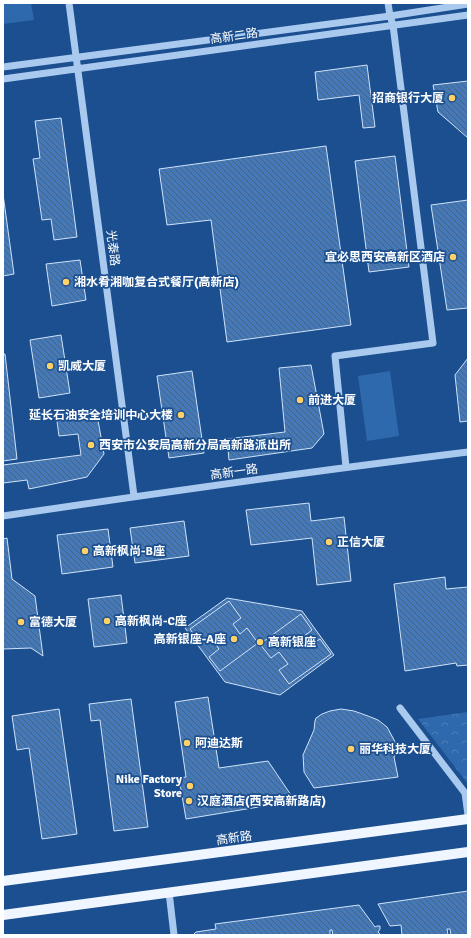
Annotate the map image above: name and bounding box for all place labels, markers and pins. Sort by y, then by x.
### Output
place label: 招商银行大厦 [372,91,444,106]
marker: 招商银行大厦 [447,93,457,103]
place label: 宜必思西安高新区酒店 [325,250,445,265]
marker: 宜必思西安高新区酒店 [448,252,458,262]
place label: 湘水肴湘咖复合式餐厅(高新店) [74,275,239,290]
marker: 湘水肴湘咖复合式餐厅(高新店) [61,277,71,287]
place label: 凯威大厦 [58,359,106,374]
marker: 凯威大厦 [45,361,55,371]
place label: 前进大厦 [308,393,356,408]
marker: 前进大厦 [295,395,305,405]
place label: 延长石油安全培训中心大楼 [29,408,173,423]
marker: 延长石油安全培训中心大楼 [176,410,186,420]
place label: 西安市公安局高新分局高新路派出所 [99,438,291,453]
marker: 西安市公安局高新分局高新路派出所 [86,440,96,450]
place label: 正信大厦 [337,535,385,550]
marker: 正信大厦 [324,537,334,547]
place label: 高新枫尚-B座 [93,544,165,559]
marker: 高新枫尚-B座 [80,546,90,556]
place label: 高新枫尚-C座 [115,614,187,629]
place label: 富德大厦 [29,615,77,630]
marker: 高新枫尚-C座 [102,616,112,626]
marker: 富德大厦 [16,617,26,627]
place label: 高新银座-A座 [154,632,226,647]
marker: 高新银座-A座 [229,634,239,644]
place label: 高新银座 [268,635,316,650]
marker: 高新银座 [255,637,265,647]
place label: 阿迪达斯 [195,736,243,751]
marker: 阿迪达斯 [182,738,192,748]
place label: 丽华科技大厦 [359,742,431,757]
marker: 丽华科技大厦 [346,744,356,754]
place label: Nike Factory Store [116,772,182,801]
marker: Nike Factory Store [185,781,195,791]
place label: 汉庭酒店(西安高新路店) [197,794,326,809]
marker: 汉庭酒店(西安高新路店) [184,796,194,806]

